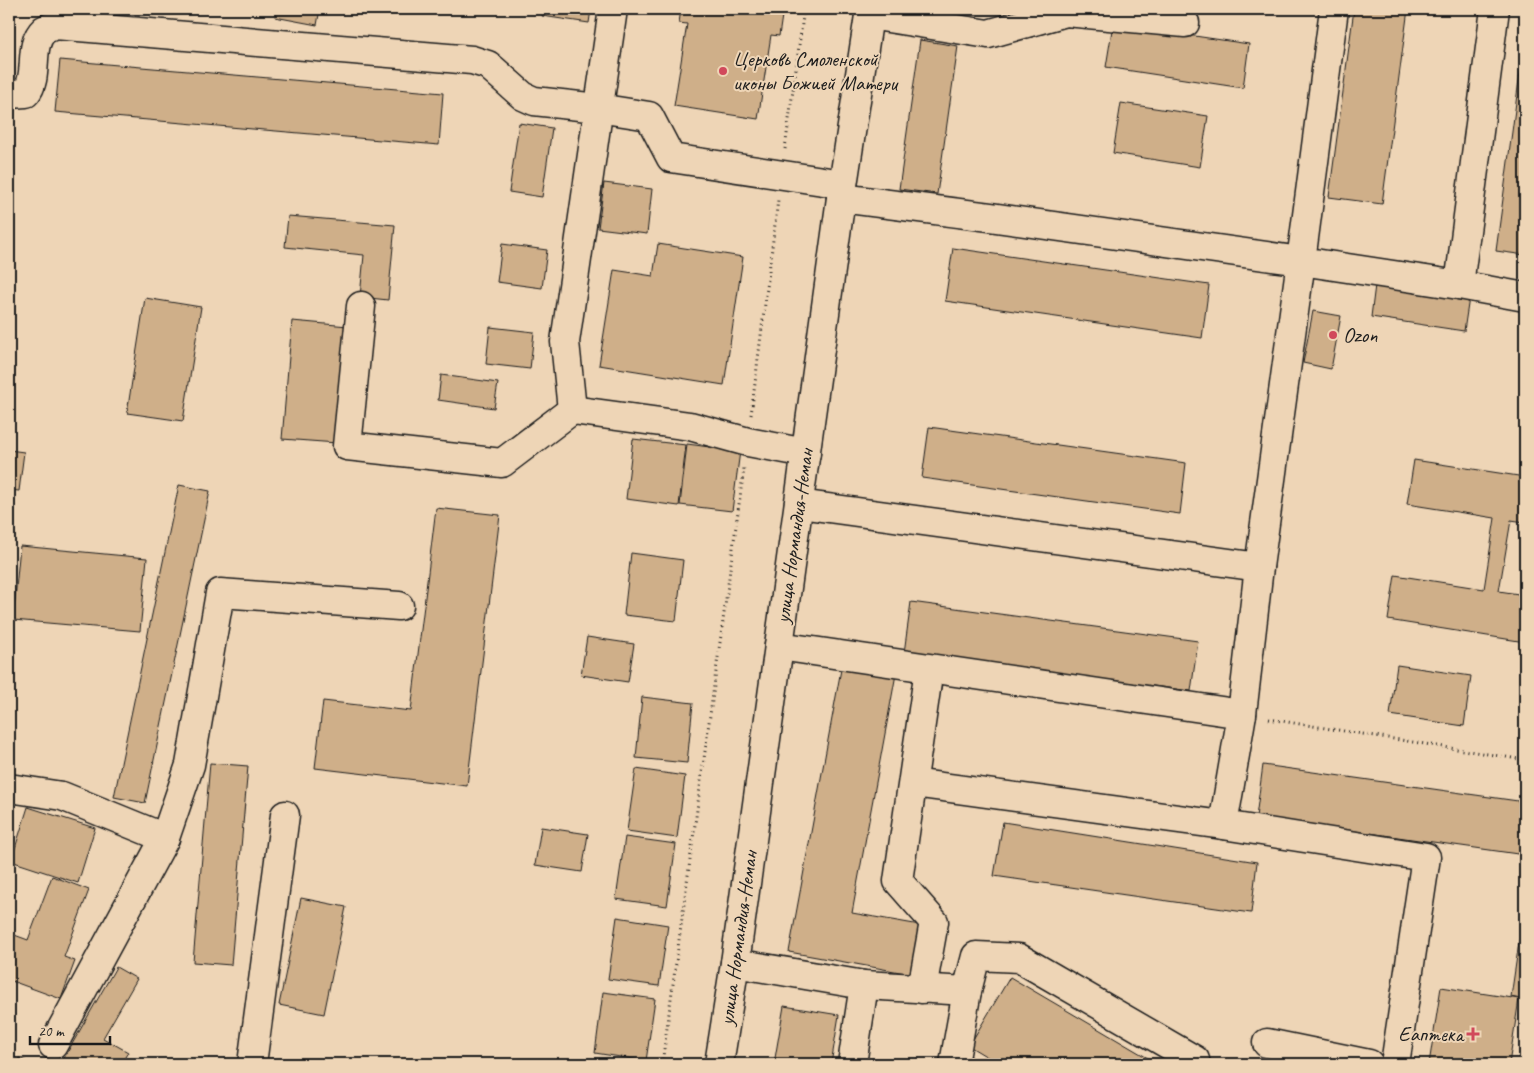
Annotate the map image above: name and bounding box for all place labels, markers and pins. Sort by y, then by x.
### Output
place label: Церковь Смоленской иконы Божией Матери [733,46,900,96]
marker: Церковь Смоленской иконы Божией Матери [717,65,729,77]
place label: Ozon [1343,322,1378,348]
marker: Ozon [1327,329,1339,341]
place label: Еаптека [1398,1021,1465,1047]
marker: Еаптека [1467,1028,1479,1040]

